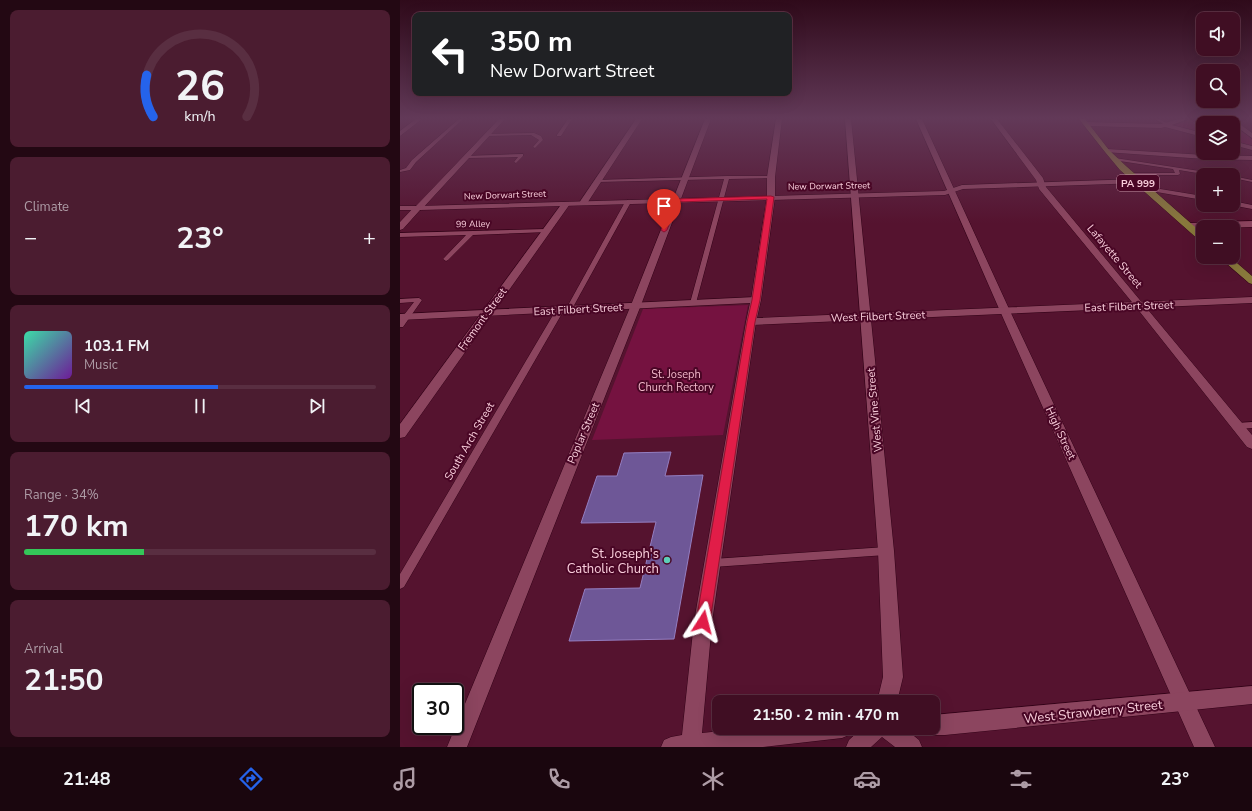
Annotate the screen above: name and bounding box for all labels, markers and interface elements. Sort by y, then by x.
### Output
map controls [1196,12,1240,264]
button: sound [1196,12,1240,56]
text: 350 m [490,23,573,61]
icon: left [424,28,476,80]
text: 26 [175,58,225,115]
text: New Dorwart Street [490,59,654,83]
button: search [1196,64,1240,108]
text: km/h [184,106,216,125]
button: layers [1196,116,1240,160]
button: + [1196,168,1240,212]
road number: PA 999 [1117,175,1159,191]
street label: New Dorwart Street [788,179,871,193]
street label: New Dorwart Street [464,188,547,202]
pin [647,189,681,230]
icon: arrive [653,195,675,217]
text: Climate [24,198,69,216]
text: 23° [176,218,224,259]
street label: 99 Alley [456,218,491,230]
button: − [1196,220,1240,264]
street label: Lafayette Street [1084,221,1146,291]
text: − [24,223,37,253]
text: + [363,223,376,253]
street label: Fremont Street [455,285,510,354]
street label: East Filbert Street [1084,297,1174,316]
street label: East Filbert Street [533,300,623,319]
street label: West Filbert Street [831,307,926,326]
text: 103.1 FM [84,336,149,356]
text: Music [84,356,118,374]
park label: St. Joseph Church Rectory [638,367,714,395]
street label: West Vine Street [863,367,886,453]
icon: previous [72,395,94,417]
icon: pause [189,395,211,417]
icon: next [306,395,328,417]
street label: South Arch Street [441,399,498,483]
street label: Poplar Street [564,400,603,466]
street label: High Street [1042,404,1079,462]
text: Range · 34% [24,486,99,504]
text: 170 km [24,506,129,547]
place label: St. Joseph's Catholic Church [567,545,659,578]
marker: St. Joseph's Catholic Church [662,555,672,565]
position arrow [682,601,724,643]
text: Arrival [24,640,63,658]
text: 21:50 [24,660,103,701]
speed limit sign: 30 [412,683,464,735]
street label: West Strawberry Street [1023,696,1164,728]
text: 21:50 · 2 min · 470 m [753,705,899,725]
icon: directions [237,765,265,793]
icon: music [391,765,419,793]
icon: phone [545,765,573,793]
icon: climate [699,765,727,793]
icon: car [853,765,881,793]
icon: filters [1007,765,1035,793]
text: 21:48 [63,767,111,791]
text: 23° [1161,767,1189,791]

